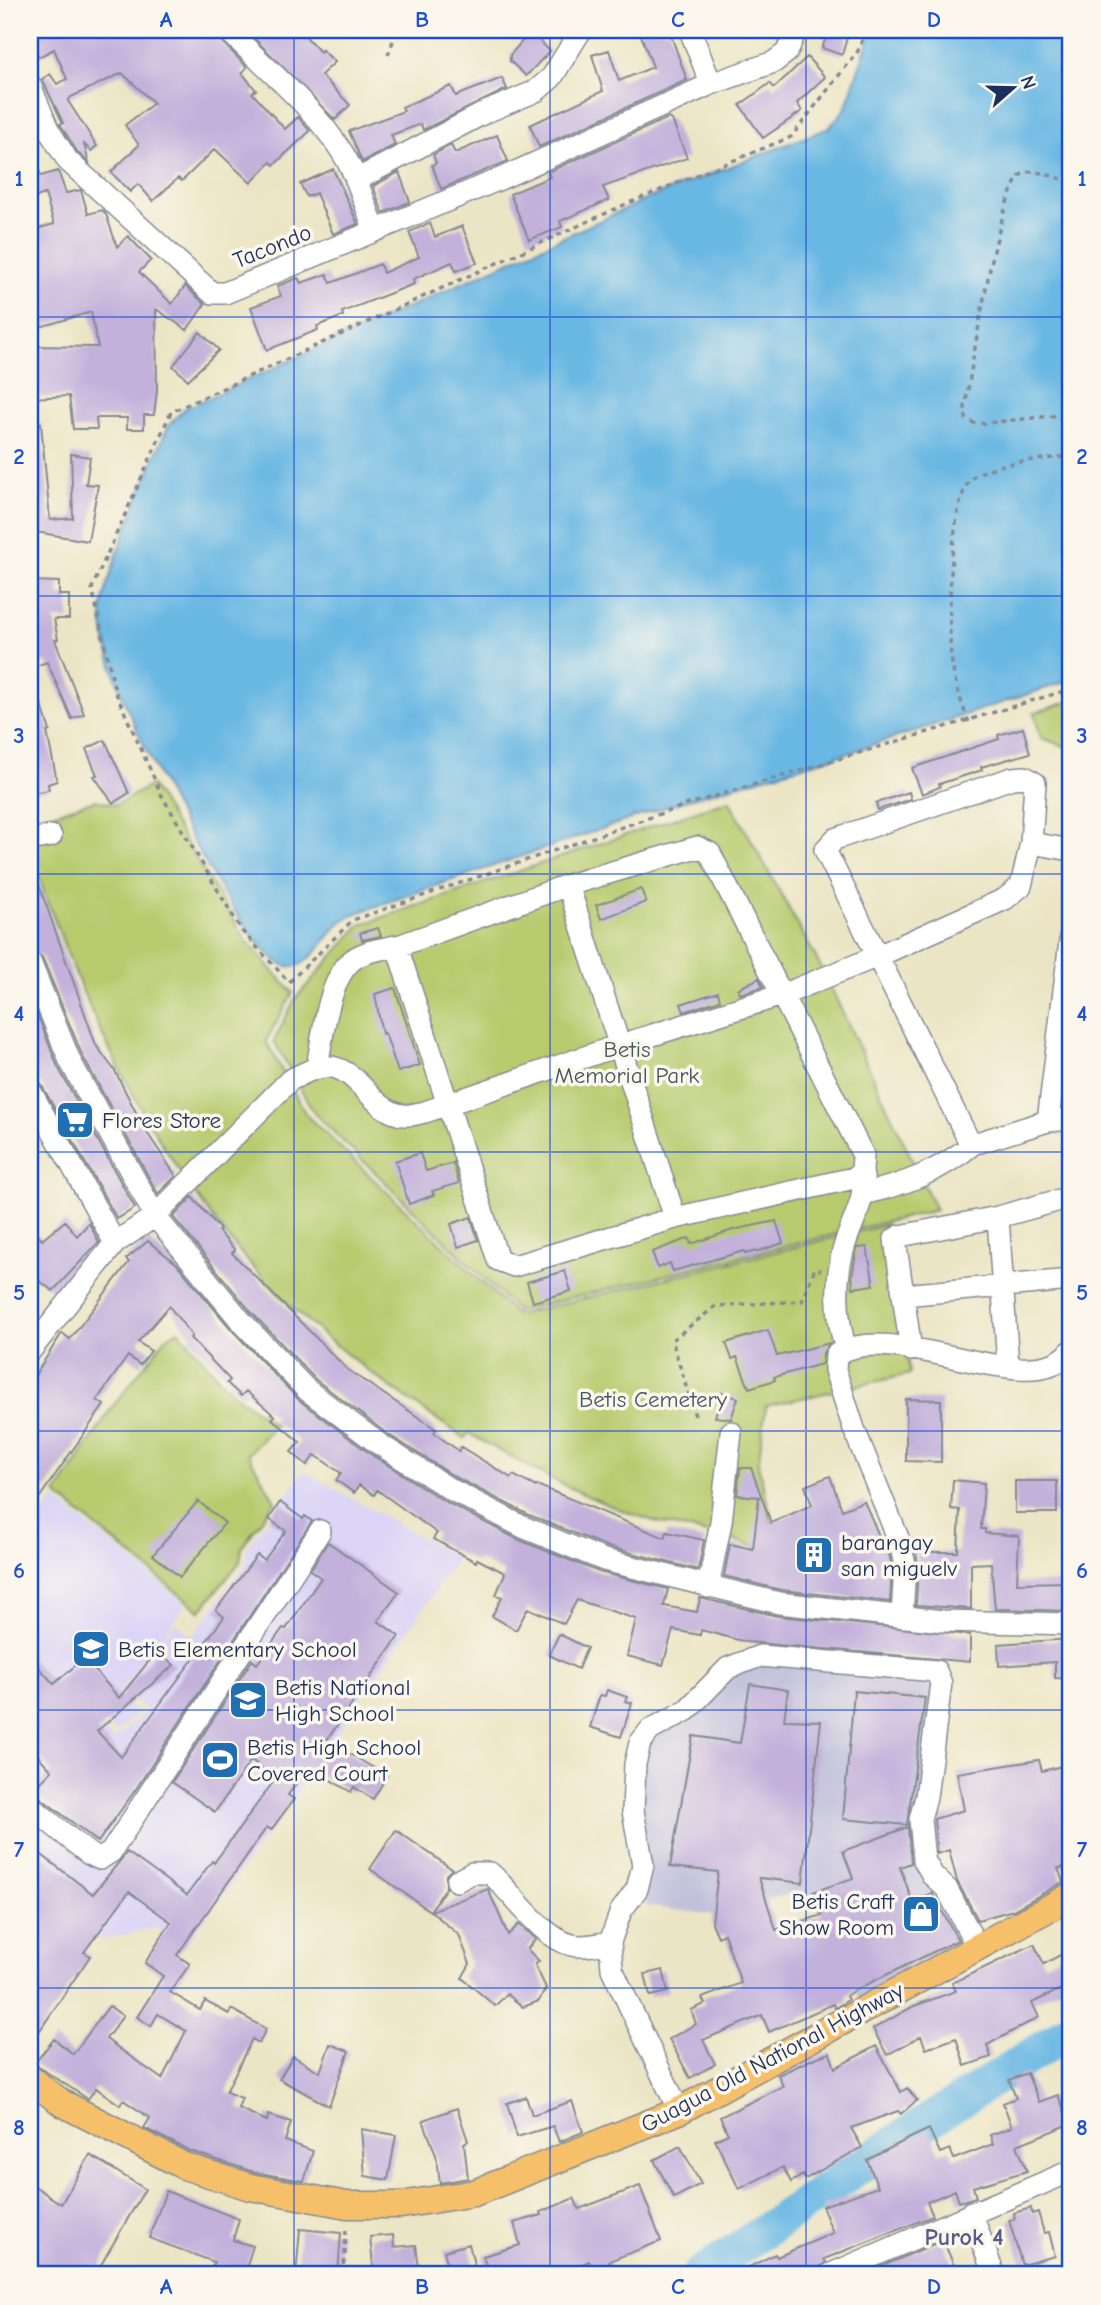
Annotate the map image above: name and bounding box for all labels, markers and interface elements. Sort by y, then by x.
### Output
text: A [160,6,173,33]
text: B [415,6,429,33]
text: C [671,6,685,33]
text: D [927,6,941,33]
north arrow [978,52,1048,122]
text: N [1016,73,1040,92]
text: 1 [14,165,24,192]
text: 1 [1077,165,1087,192]
street label: Tacondo [229,219,315,274]
text: 2 [13,443,25,470]
text: 2 [1076,443,1088,470]
text: 3 [13,722,25,749]
text: 3 [1076,722,1088,749]
text: 4 [14,1000,25,1027]
text: 4 [1077,1000,1088,1027]
park label: Betis Memorial Park [555,1036,699,1089]
supermarket icon: Flores Store [54,1099,96,1141]
place label: Flores Store [102,1107,221,1134]
text: 5 [13,1279,25,1306]
text: 5 [1076,1279,1088,1306]
park label: Betis Cemetery [579,1386,728,1413]
place label: barangay san miguelv [841,1529,958,1582]
building icon: barangay san miguelv [793,1534,835,1576]
text: 6 [13,1557,25,1584]
text: 6 [1076,1557,1088,1584]
school or university icon: Betis Elementary School [70,1628,112,1670]
place label: Betis Elementary School [118,1636,357,1663]
place label: Betis National High School [275,1674,410,1727]
school or university icon: Betis National High School [227,1679,269,1721]
place label: Betis High School Covered Court [247,1734,421,1787]
sports icon: Betis High School Covered Court [199,1739,241,1781]
text: 7 [14,1836,25,1863]
text: 7 [1077,1836,1088,1863]
place label: Betis Craft Show Room [779,1888,895,1941]
shop icon: Betis Craft Show Room [900,1893,942,1935]
street label: Guagua Old National Highway [636,1976,909,2138]
text: 8 [13,2114,25,2141]
text: 8 [1076,2114,1088,2141]
district label: Purok 4 [925,2223,1003,2251]
text: A [160,2273,173,2300]
text: B [415,2273,429,2300]
text: C [671,2273,685,2300]
text: D [927,2273,941,2300]

